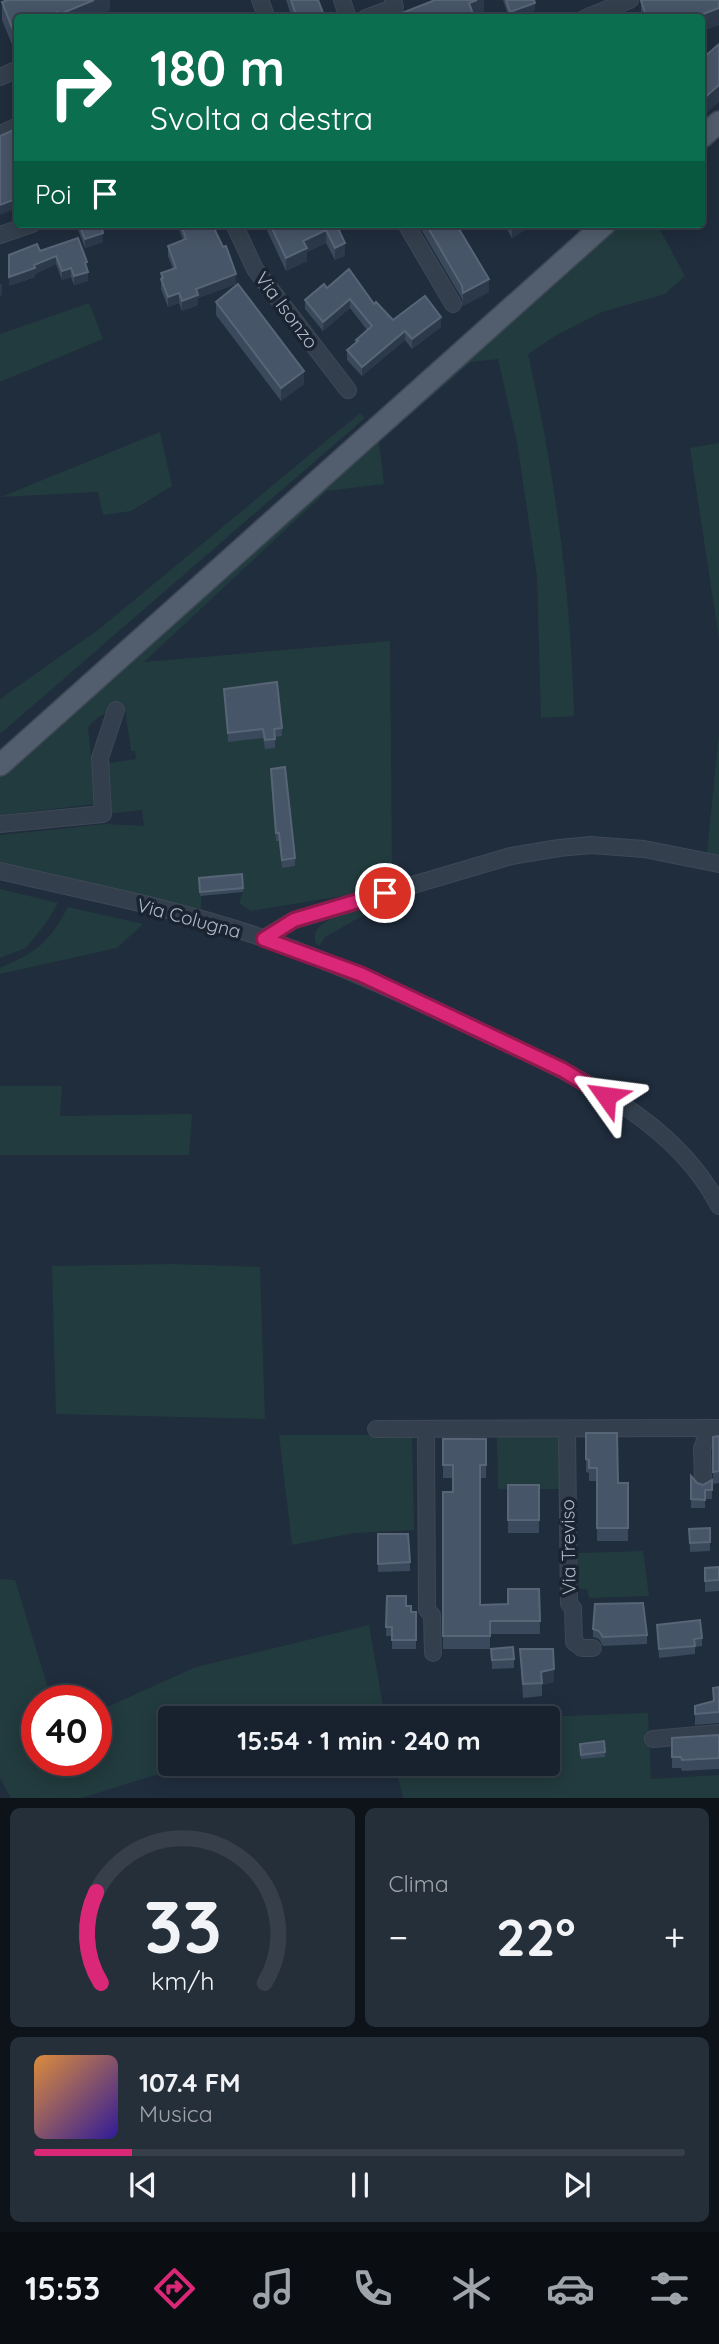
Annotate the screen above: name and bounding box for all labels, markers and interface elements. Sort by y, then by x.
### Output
text: 180 m [150,37,285,98]
icon: right [35,42,126,133]
text: Svolta a destra [150,98,373,138]
icon: arrive [86,175,124,213]
text: Poi [35,178,72,211]
street label: Via Isonzo [250,267,324,353]
pin [355,863,415,923]
icon: arrive [366,874,404,912]
street label: Via Colugna [134,893,244,943]
position arrow [569,1059,643,1133]
street label: Via Treviso [555,1499,581,1595]
speed limit sign: 40 [21,1685,112,1776]
text: 15:54 · 1 min · 240 m [237,1724,481,1757]
text: Clima [389,1869,449,1898]
text: 33 [143,1881,221,1972]
text: 22° [496,1904,576,1969]
text: − [389,1913,408,1961]
text: + [664,1913,685,1961]
text: km/h [151,1965,214,1996]
text: 107.4 FM [139,2066,241,2099]
text: Musica [139,2099,213,2128]
icon: previous [124,2166,162,2204]
icon: pause [341,2166,379,2204]
icon: next [558,2166,596,2204]
icon: directions [150,2264,199,2313]
icon: music [249,2264,298,2313]
icon: phone [348,2264,397,2313]
icon: climate [447,2264,496,2313]
icon: car [546,2264,595,2313]
icon: filters [645,2264,694,2313]
text: 15:53 [25,2268,100,2308]

